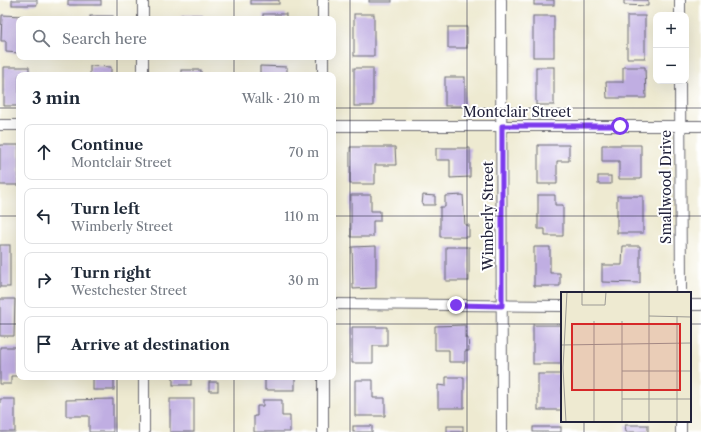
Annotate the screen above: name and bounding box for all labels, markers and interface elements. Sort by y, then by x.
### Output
map controls [653,12,689,84]
button: + [653,12,689,48]
search box [16,16,336,60]
icon: search [30,27,52,49]
text: Search here [62,29,147,48]
button: − [653,48,689,84]
text: 3 min [32,88,81,108]
text: Walk · 210 m [242,90,320,106]
street label: Montclair Street [463,103,571,121]
route start [611,117,629,135]
street label: Smallwood Drive [657,130,675,244]
text: Continue [71,135,143,154]
icon: ahead [33,141,55,163]
text: 70 m [289,144,319,160]
text: Montclair Street [71,154,172,170]
street label: Wimberly Street [479,161,497,272]
text: Turn left [71,199,140,218]
icon: left [33,205,55,227]
text: 110 m [284,208,319,224]
text: Wimberly Street [71,218,173,234]
text: Turn right [71,263,151,282]
icon: right [33,269,55,291]
text: 30 m [288,272,319,288]
text: Westchester Street [71,282,187,298]
inset map [561,292,691,422]
route end [447,296,465,314]
icon: arrive [33,333,55,355]
text: Arrive at destination [71,335,230,354]

